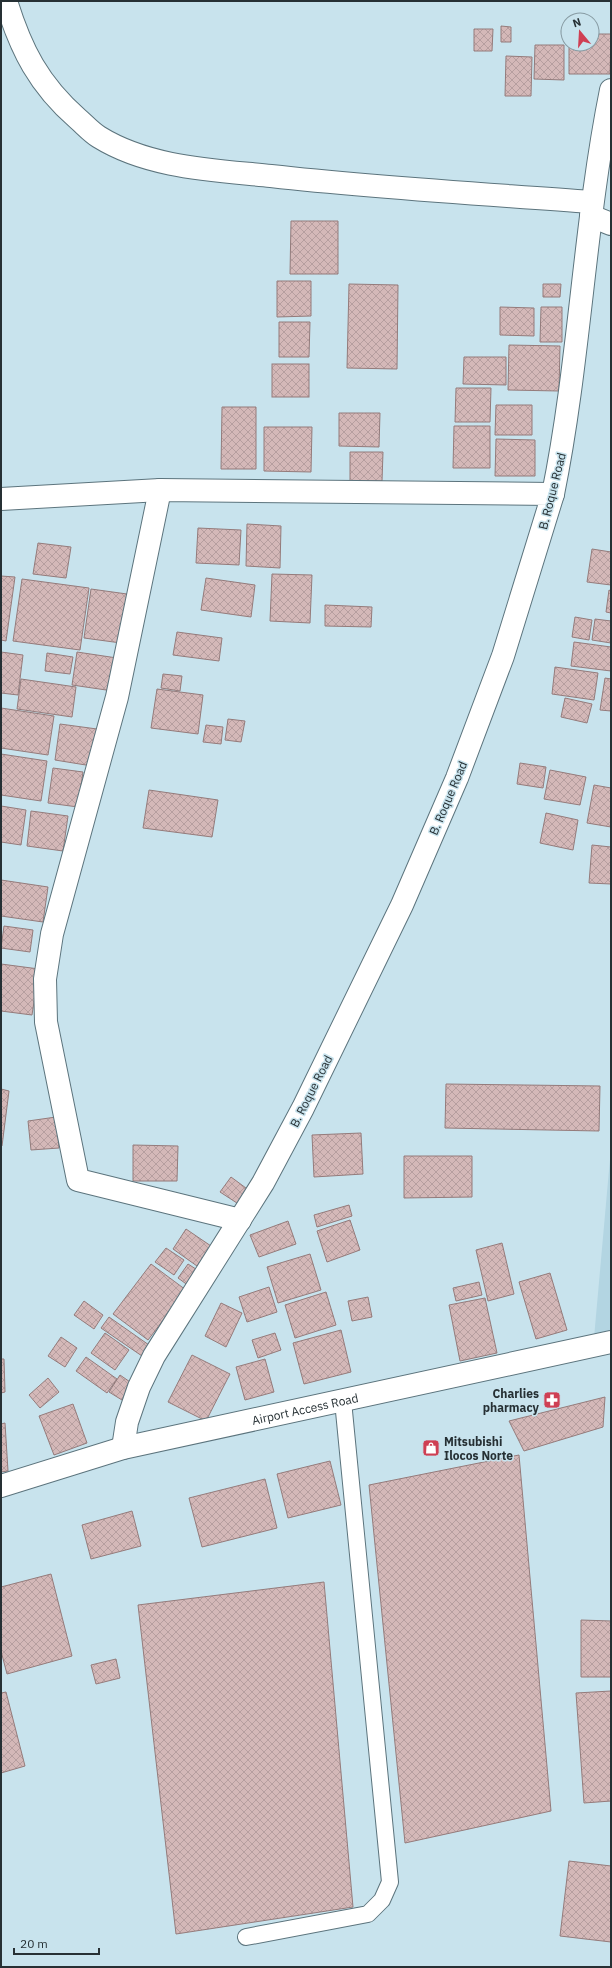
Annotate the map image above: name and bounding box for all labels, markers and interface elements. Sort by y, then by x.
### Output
north arrow [560,12,600,52]
text: N [571,15,583,30]
street label: B. Roque Road [535,451,569,531]
street label: B. Roque Road [426,759,470,837]
street label: B. Roque Road [286,1053,336,1129]
place label: Charlies pharmacy [483,1386,540,1415]
street label: Airport Access Road [250,1390,360,1427]
pharmacy icon: Charlies pharmacy [542,1390,562,1410]
place label: Mitsubishi Ilocos Norte [444,1434,513,1463]
shop icon: Mitsubishi Ilocos Norte [421,1438,441,1458]
scale bar [14,1930,99,1956]
text: 20 m [20,1936,48,1951]

